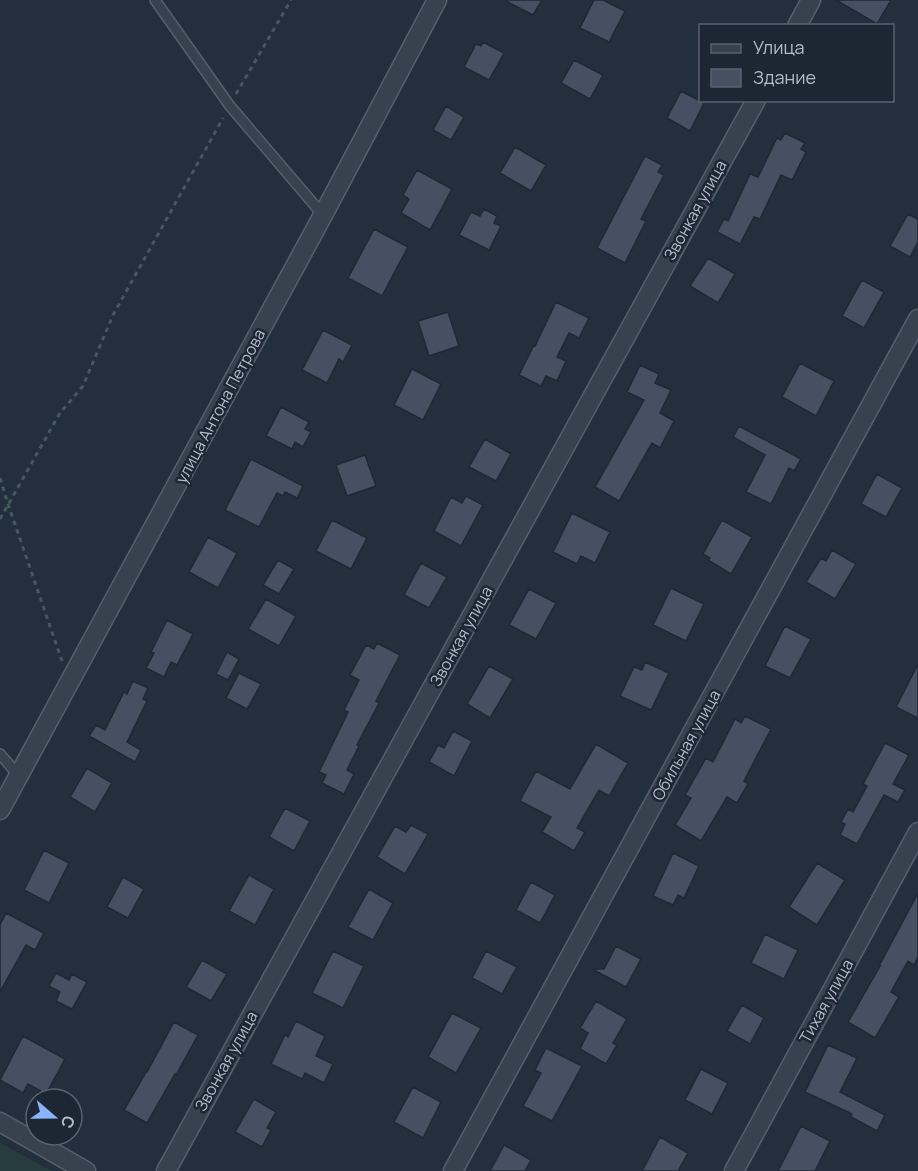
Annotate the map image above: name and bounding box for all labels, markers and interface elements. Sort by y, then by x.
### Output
legend [699,24,894,102]
text: Улица [753,35,805,59]
text: Здание [753,65,816,89]
street label: Звонкая улица [658,156,732,264]
street label: улица Антона Петрова [170,325,270,487]
street label: Звонкая улица [424,582,498,690]
street label: Обильная улица [647,686,725,804]
street label: Тихая улица [794,955,858,1047]
street label: Звонкая улица [189,1007,263,1115]
north arrow [24,1087,84,1147]
text: С [56,1113,80,1132]

